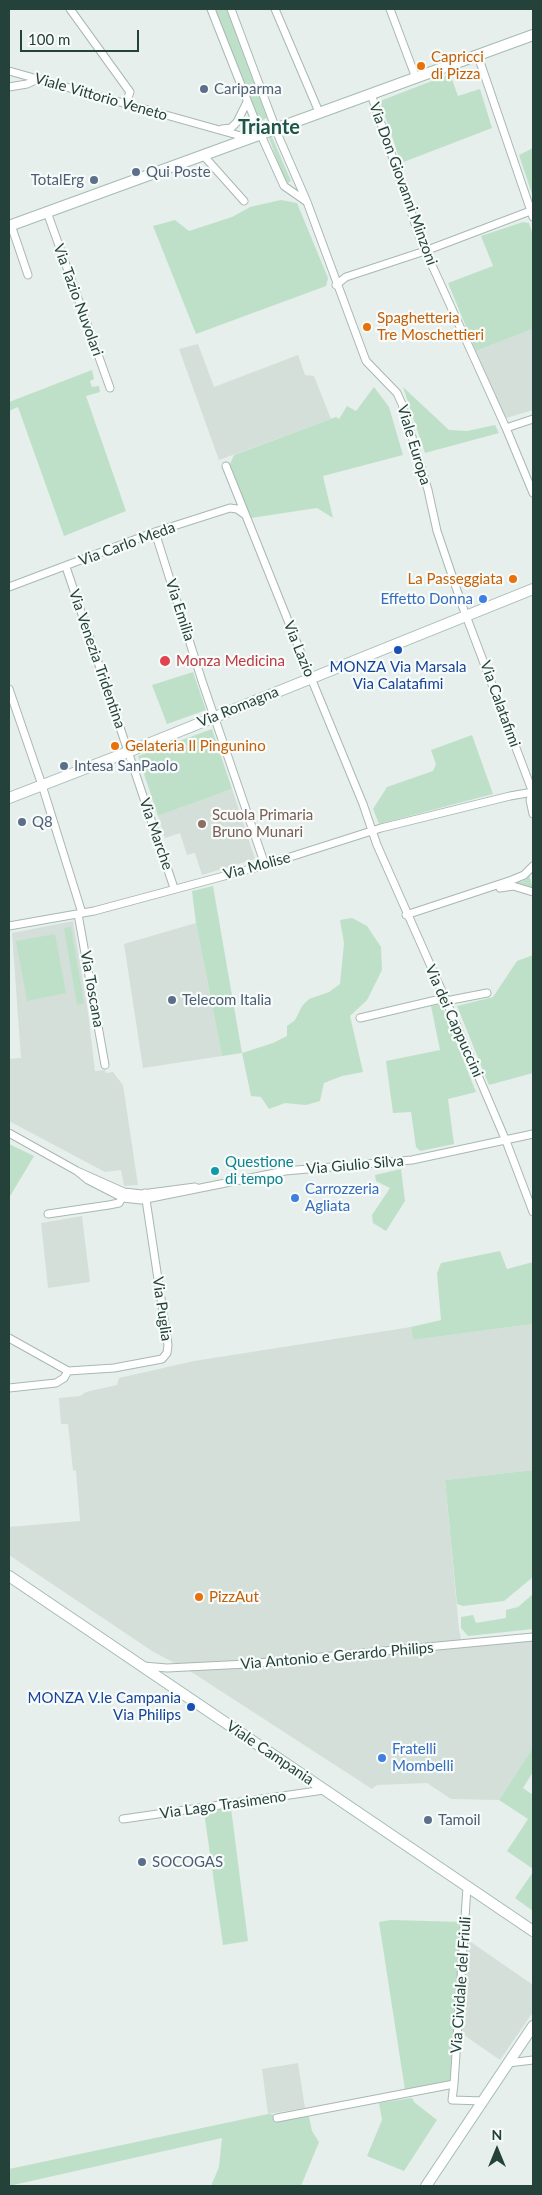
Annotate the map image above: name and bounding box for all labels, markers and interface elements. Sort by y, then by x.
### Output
scale bar [22,20,141,52]
text: 100 m [28,30,70,48]
place label: Capricci di Pizza [431,48,484,83]
marker: Capricci di Pizza [415,60,427,72]
street label: Viale Vittorio Veneto [32,69,170,125]
place label: Cariparma [214,80,282,98]
marker: Cariparma [198,83,210,95]
street label: Via Don Giovanni Minzoni [365,100,441,268]
district label: Triante [238,116,300,140]
place label: Qui Poste [146,163,211,181]
marker: Qui Poste [130,166,142,178]
place label: TotalErg [31,171,84,189]
marker: TotalErg [88,174,100,186]
street label: Via Tazio Nuvolari [49,241,107,359]
place label: Spaghetteria Tre Moschettieri [377,309,484,344]
marker: Spaghetteria Tre Moschettieri [361,321,373,333]
street label: Viale Europa [393,403,435,487]
street label: Via Carlo Meda [76,518,178,570]
place label: La Passeggiata [408,570,503,588]
marker: La Passeggiata [507,573,519,585]
street label: Via Emilia [162,577,198,643]
street label: Via Venezia Tridentina [65,587,129,731]
place label: Effetto Donna [380,590,473,608]
marker: Effetto Donna [477,593,489,605]
street label: Via Lazio [280,618,318,680]
marker: MONZA Via Marsala Via Calatafimi [392,644,404,656]
place label: Monza Medicina [176,652,285,670]
marker: Monza Medicina [158,654,172,668]
place label: MONZA Via Marsala Via Calatafimi [330,658,466,693]
street label: Via Calatafimi [476,658,524,750]
street label: Via Romagna [195,683,281,731]
place label: Gelateria Il Pingunino [125,737,266,755]
marker: Gelateria Il Pingunino [109,740,121,752]
place label: Intesa SanPaolo [74,757,178,775]
marker: Intesa SanPaolo [58,760,70,772]
street label: Via Marche [135,796,177,872]
place label: Scuola Primaria Bruno Munari [212,806,313,841]
place label: Q8 [32,813,53,831]
marker: Q8 [16,816,28,828]
marker: Scuola Primaria Bruno Munari [196,818,208,830]
street label: Via Molise [221,848,293,884]
street label: Via Toscana [76,949,108,1029]
street label: Via dei Cappuccini [421,962,487,1080]
place label: Telecom Italia [182,991,272,1009]
marker: Telecom Italia [166,994,178,1006]
street label: Via Giulio Silva [306,1152,404,1178]
place label: Questione di tempo [225,1153,294,1188]
marker: Questione di tempo [209,1165,221,1177]
place label: Carrozzeria Agliata [305,1180,379,1215]
marker: Carrozzeria Agliata [289,1192,301,1204]
street label: Via Puglia [149,1276,175,1342]
place label: PizzAut [209,1588,259,1606]
marker: PizzAut [193,1591,205,1603]
street label: Via Antonio e Gerardo Philips [240,1639,434,1673]
place label: MONZA V.le Campania Via Philips [28,1689,181,1724]
marker: MONZA V.le Campania Via Philips [185,1701,197,1713]
street label: Viale Campania [223,1717,317,1789]
place label: Fratelli Mombelli [392,1740,454,1775]
marker: Fratelli Mombelli [376,1752,388,1764]
street label: Via Lago Trasimeno [159,1787,287,1823]
place label: Tamoil [438,1811,481,1829]
marker: Tamoil [422,1814,434,1826]
place label: SOCOGAS [152,1853,223,1871]
marker: SOCOGAS [136,1856,148,1868]
street label: Via Cividale del Friuli [447,1916,475,2054]
north arrow [472,2125,522,2175]
text: N [492,2126,502,2143]

